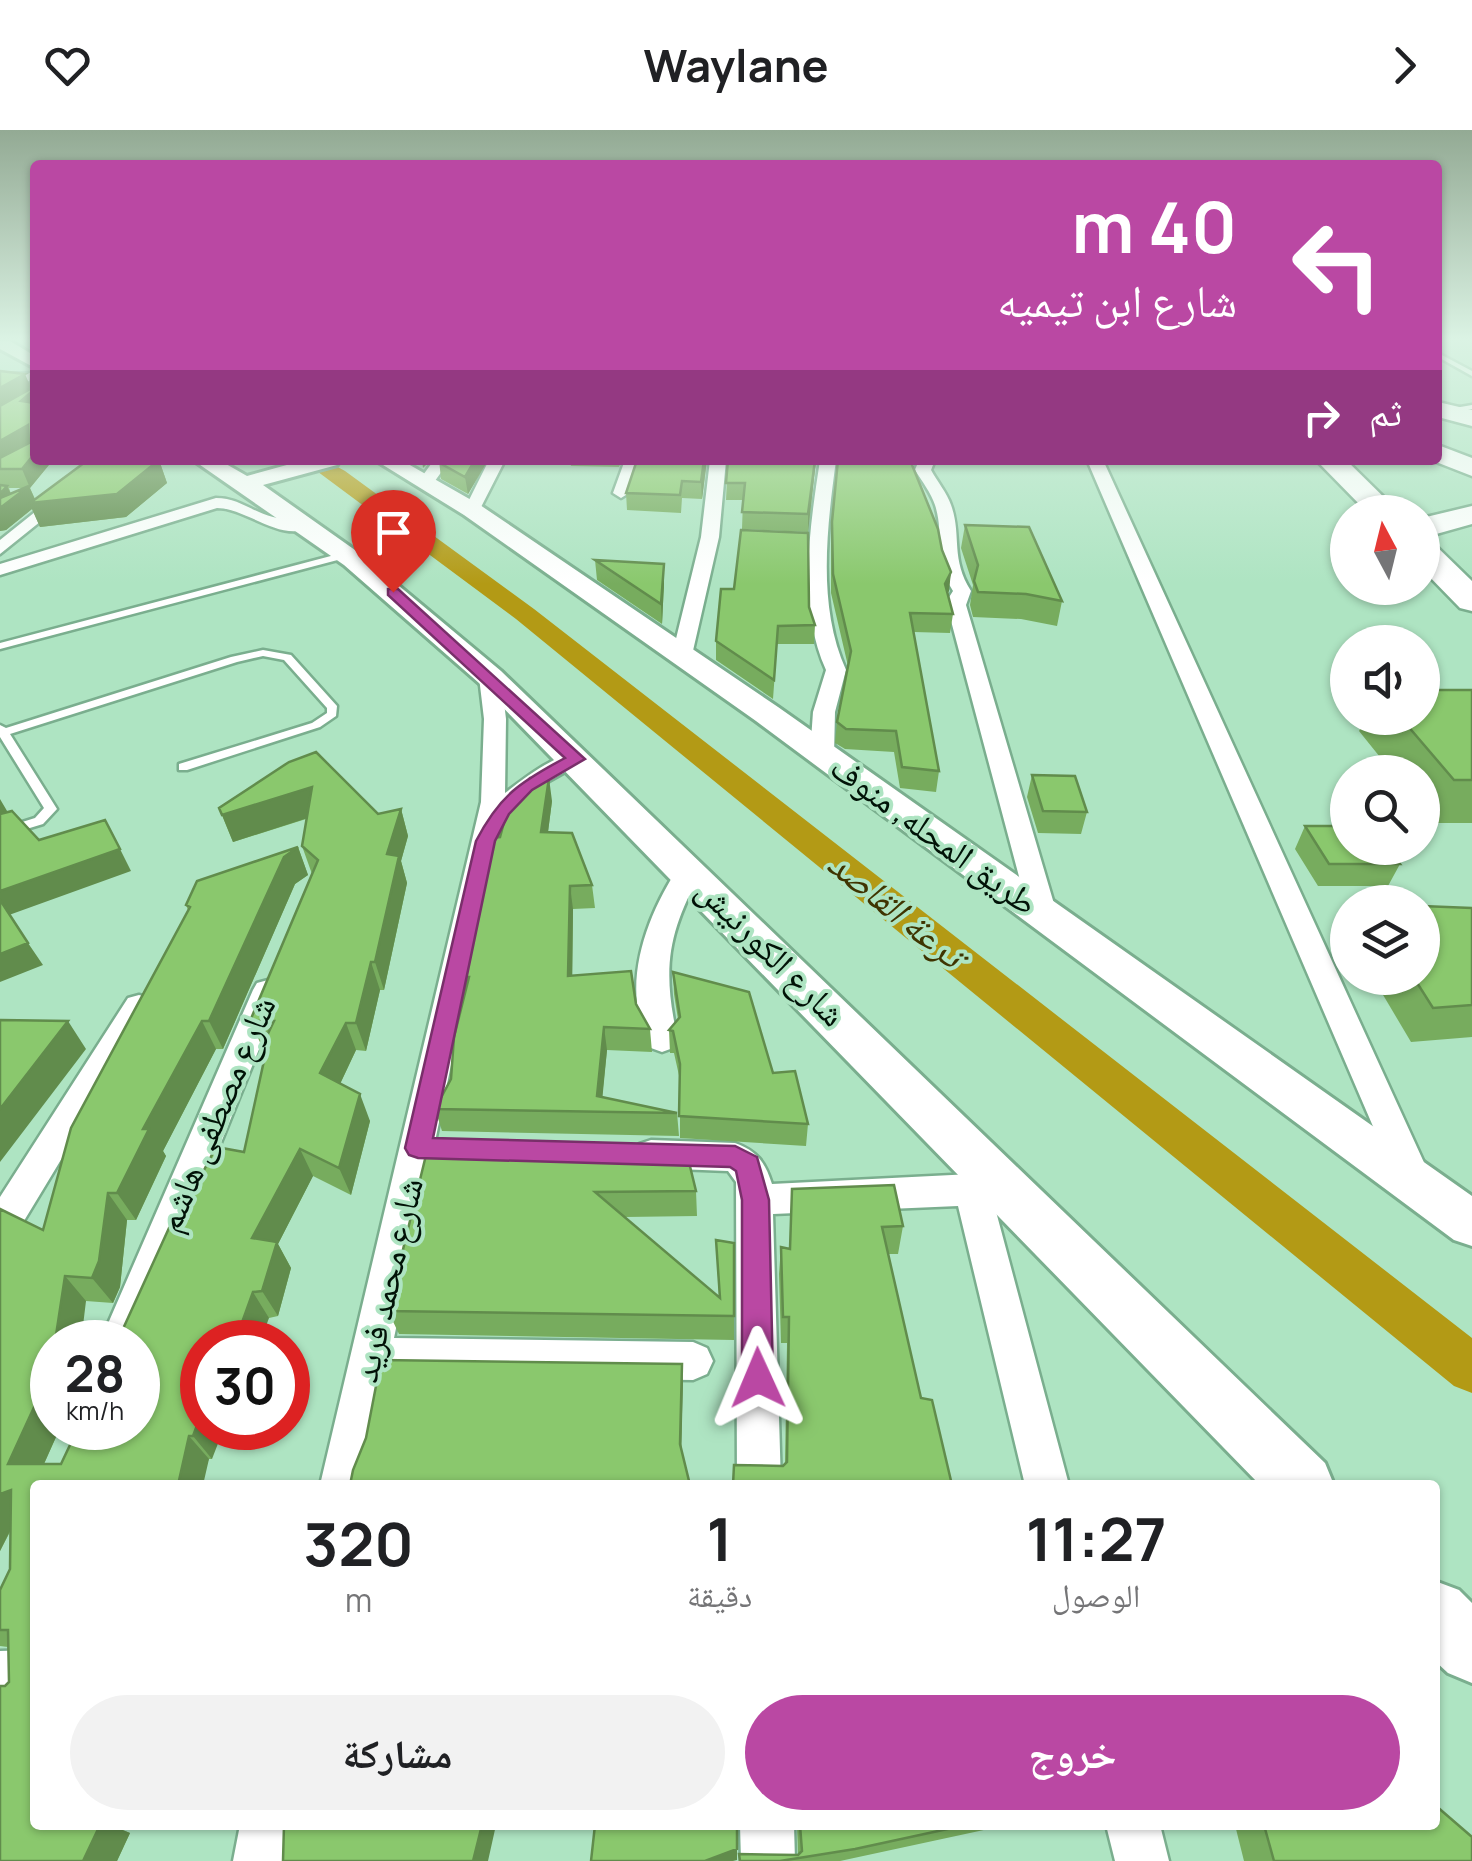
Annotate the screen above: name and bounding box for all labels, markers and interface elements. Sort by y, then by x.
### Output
text: Waylane [643,34,829,96]
icon: heart [40,38,95,93]
icon: forward [1377,38,1432,93]
text: 40 m [1071,178,1237,274]
icon: left [1272,200,1402,330]
text: شارع ابن تيميه [997,269,1237,331]
text: ثم [1369,385,1402,437]
icon: right [1294,390,1349,445]
pin [351,490,436,593]
north arrow [1330,495,1440,605]
map controls [1330,495,1440,995]
icon: arrive [366,505,421,560]
button: sound [1330,625,1440,735]
street label: طريق المحله, منوف [821,743,1048,926]
button: search [1330,755,1440,865]
water label: ترعة القاصد [818,836,983,983]
street label: شارع الكورنيش [686,866,857,1037]
button: layers [1330,885,1440,995]
street label: شارع مصطفى هاشم [144,988,286,1239]
street label: شارع محمد فريد [340,1173,434,1387]
speed limit sign: 30 [180,1320,310,1450]
position arrow [706,1326,810,1430]
text: 28 [65,1339,125,1407]
text: km/h [66,1393,124,1428]
text: 1 [707,1497,733,1579]
text: 11:27 [1026,1497,1167,1579]
text: 320 [304,1502,414,1584]
text: دقيقة [687,1573,752,1617]
text: الوصول [1052,1573,1140,1617]
text: m [345,1578,372,1622]
button: مشاركة [70,1695,725,1810]
button: خروج [745,1695,1400,1810]

